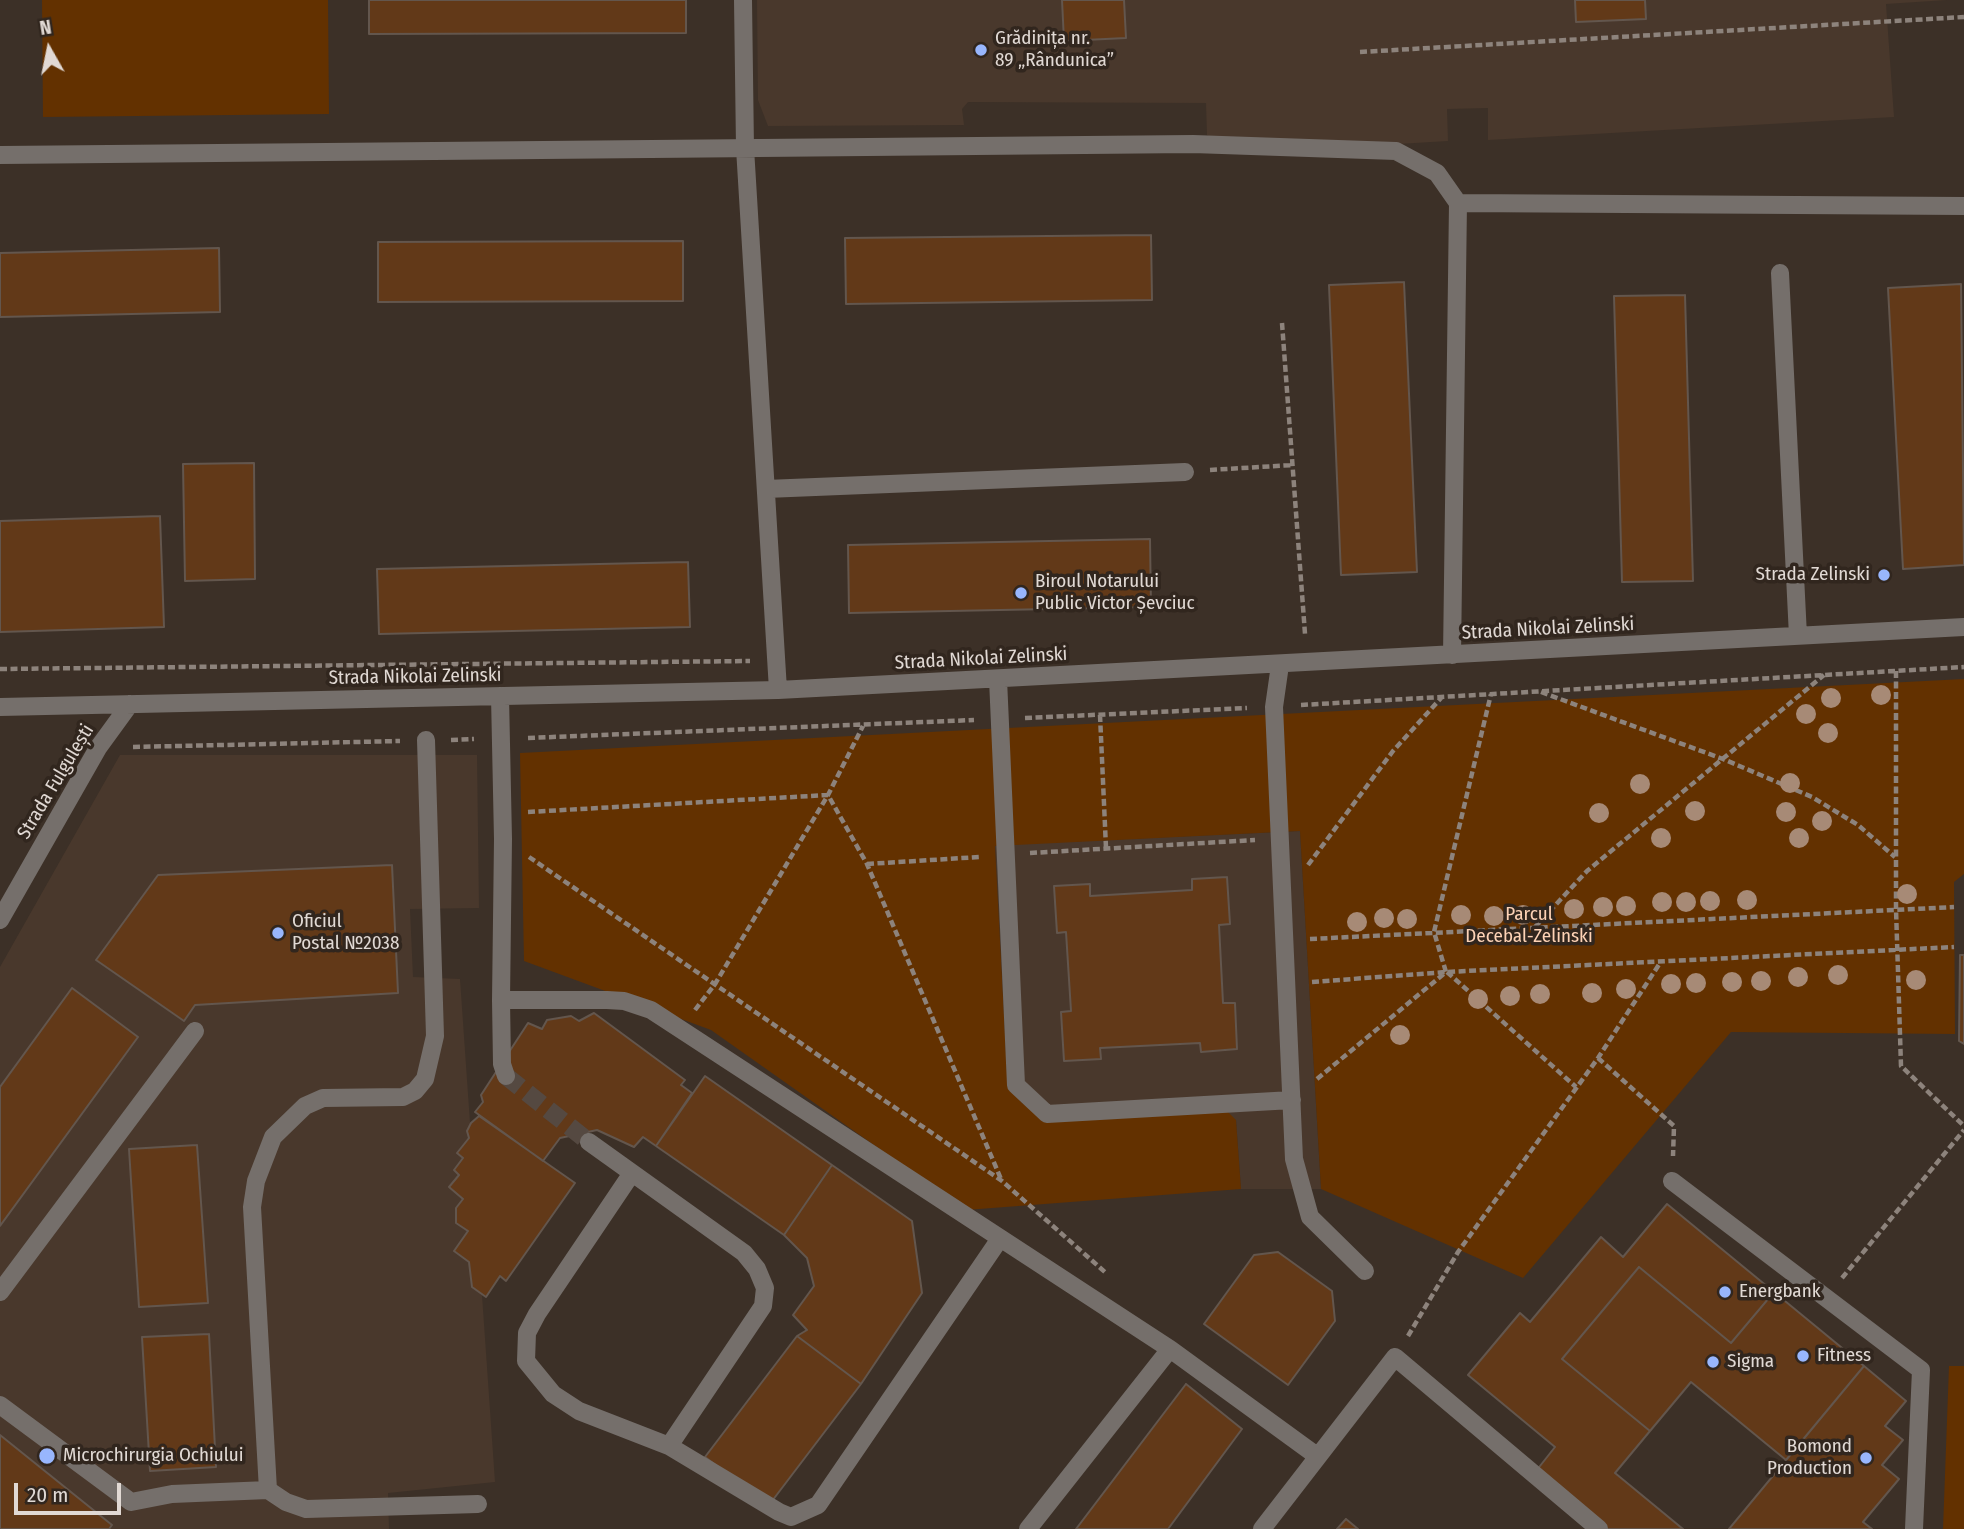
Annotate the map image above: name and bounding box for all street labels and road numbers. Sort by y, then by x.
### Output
street label: Strada Nikolai Zelinski [1461,613,1635,645]
street label: Strada Nikolai Zelinski [894,643,1068,675]
street label: Strada Nikolai Zelinski [328,664,502,690]
street label: Strada Fulgulești [13,721,99,843]

